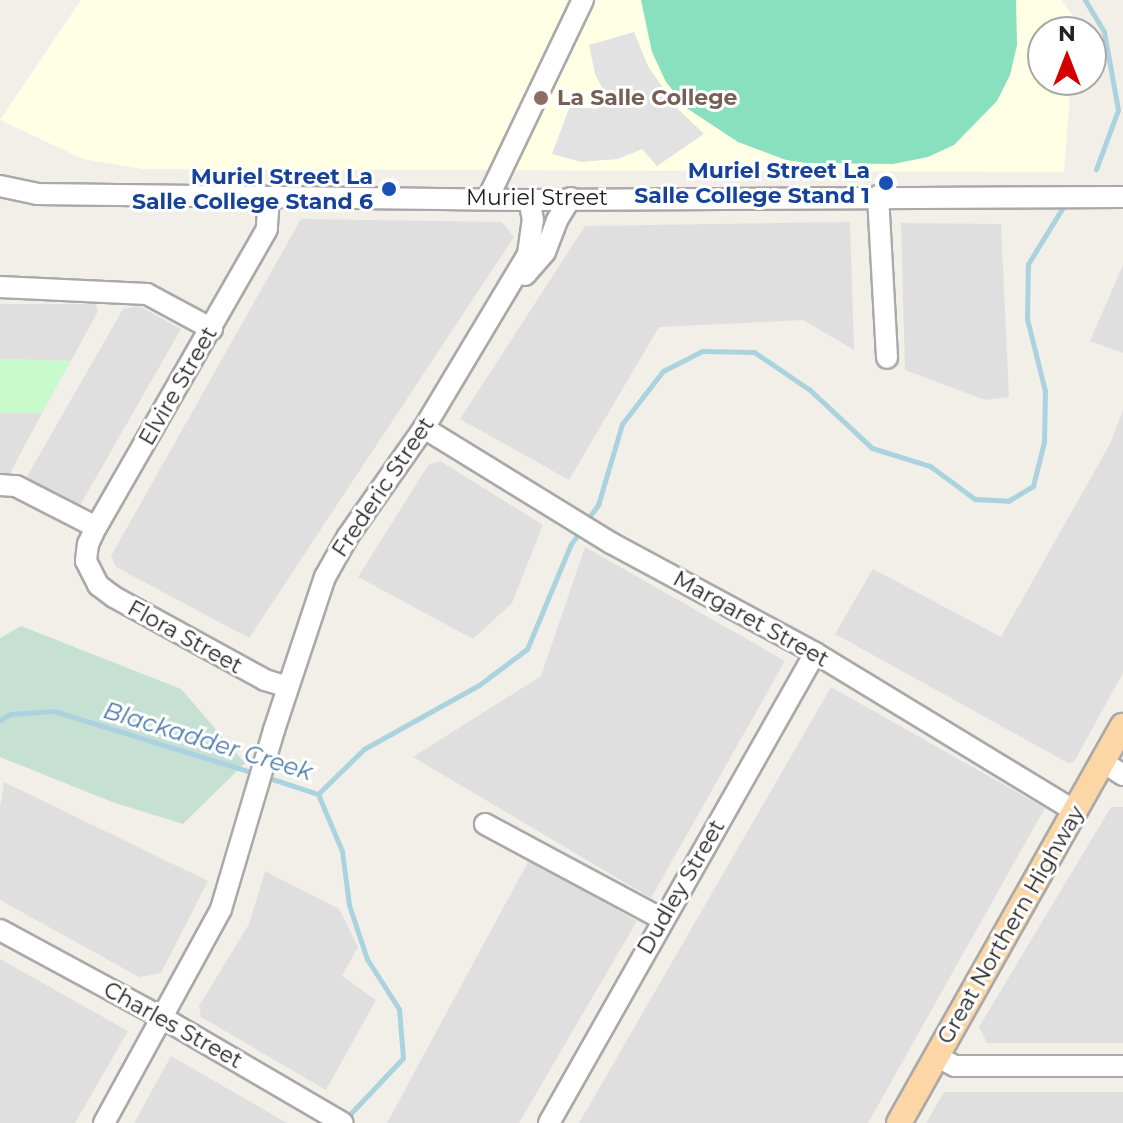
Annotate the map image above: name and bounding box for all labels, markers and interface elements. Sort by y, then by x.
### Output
north arrow [1027,16,1107,96]
text: N [1058,20,1076,47]
place label: La Salle College [557,85,737,111]
marker: La Salle College [532,89,550,107]
place label: Muriel Street La Salle College Stand 1 [634,157,870,208]
place label: Muriel Street La Salle College Stand 6 [132,163,373,214]
marker: Muriel Street La Salle College Stand 1 [877,174,895,192]
marker: Muriel Street La Salle College Stand 6 [380,180,398,198]
street label: Muriel Street [466,185,608,211]
street label: Elvire Street [133,322,223,450]
street label: Frederic Street [326,412,440,562]
street label: Margaret Street [669,565,833,673]
street label: Flora Street [123,595,247,679]
water label: Blackadder Creek [100,696,316,786]
street label: Great Northern Highway [932,801,1090,1049]
street label: Dudley Street [632,815,730,959]
street label: Charles Street [99,976,247,1074]

